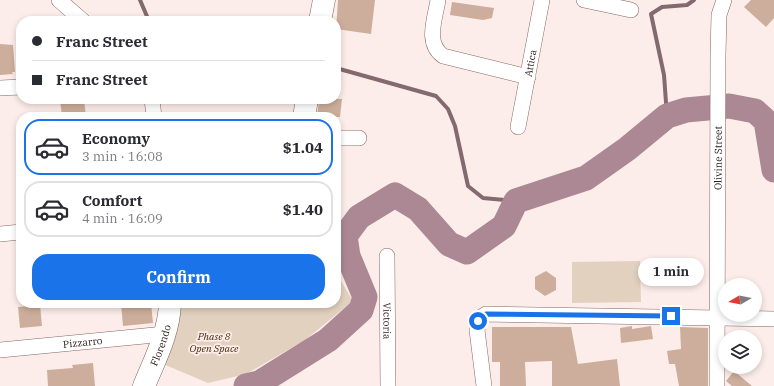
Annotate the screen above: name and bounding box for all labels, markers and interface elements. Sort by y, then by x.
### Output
text: Franc Street [56,32,148,51]
street label: Attica [522,48,540,78]
text: Franc Street [56,70,148,89]
street label: Olivine Street [712,125,725,190]
icon: car [34,129,70,165]
text: Economy [82,129,150,148]
text: $1.04 [283,138,323,157]
text: 3 min · 16:08 [82,148,163,165]
icon: car [34,191,70,227]
text: Comfort [82,191,142,210]
text: $1.40 [283,200,323,219]
text: 4 min · 16:09 [82,210,163,227]
button: Confirm [32,254,325,300]
callout: 1 min [638,258,704,286]
text: 1 min [653,263,689,280]
north arrow [718,278,762,322]
map controls [718,278,762,374]
street label: Victoria [380,302,394,340]
route end [662,307,680,325]
route start [469,312,487,330]
street label: Florendo [147,323,174,368]
park label: Phase 8 Open Space [189,330,239,355]
button: layers [718,330,762,374]
street label: Pizzarro [62,334,103,351]

